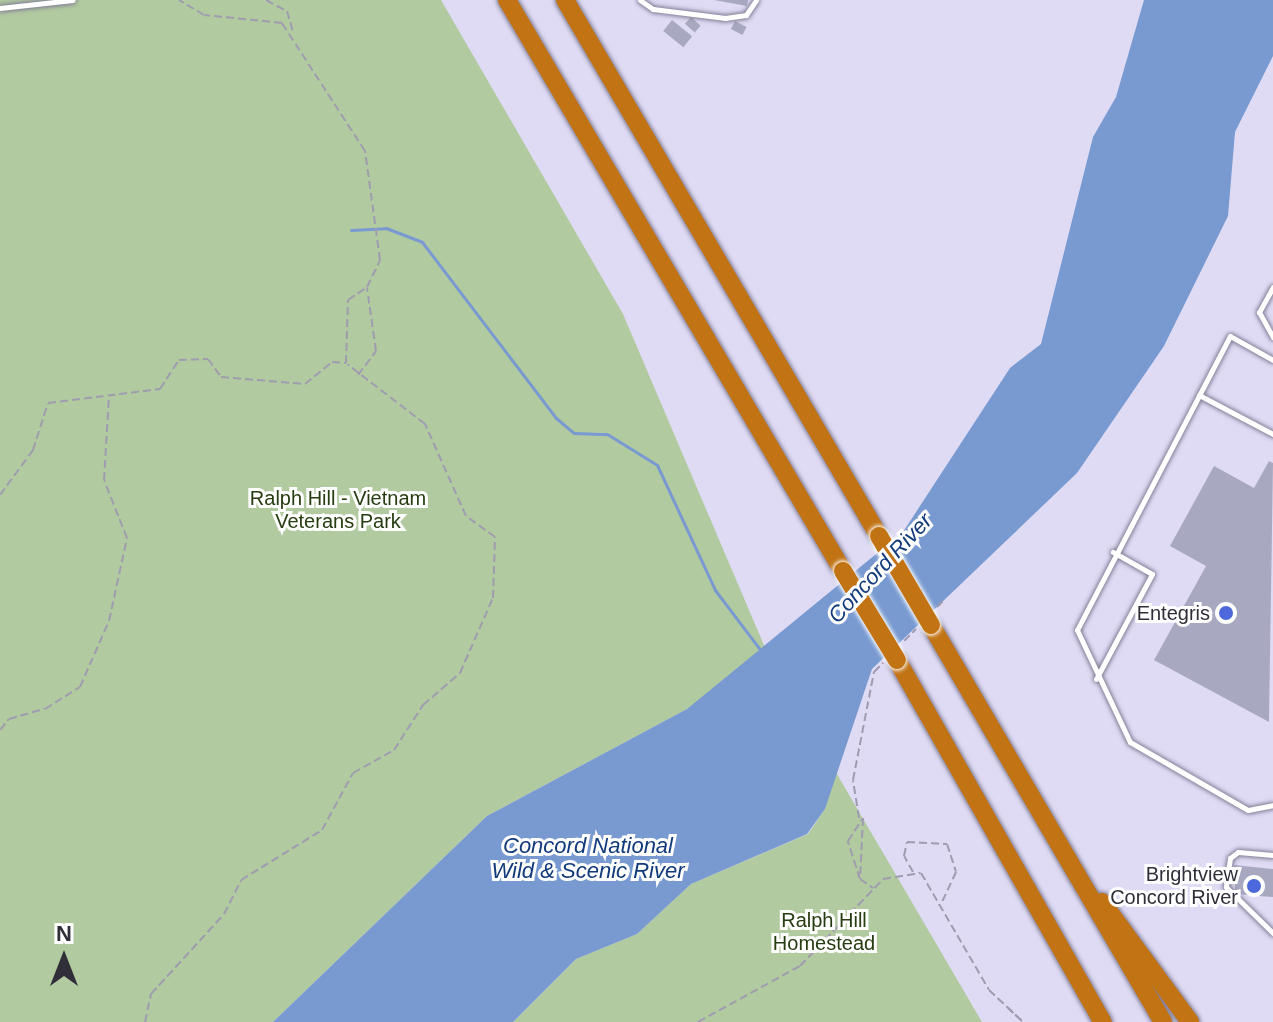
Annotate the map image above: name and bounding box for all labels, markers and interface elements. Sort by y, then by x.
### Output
park label: Ralph Hill - Vietnam Veterans Park [250,487,426,534]
water label: Concord River [822,508,938,628]
place label: Entegris [1137,601,1210,625]
marker: Entegris [1217,604,1235,622]
water label: Concord National Wild & Scenic River [492,832,684,884]
place label: Brightview Concord River [1110,862,1238,909]
marker: Brightview Concord River [1245,877,1263,895]
park label: Ralph Hill Homestead [773,908,875,955]
north arrow [24,918,104,998]
text: N [56,921,72,946]

